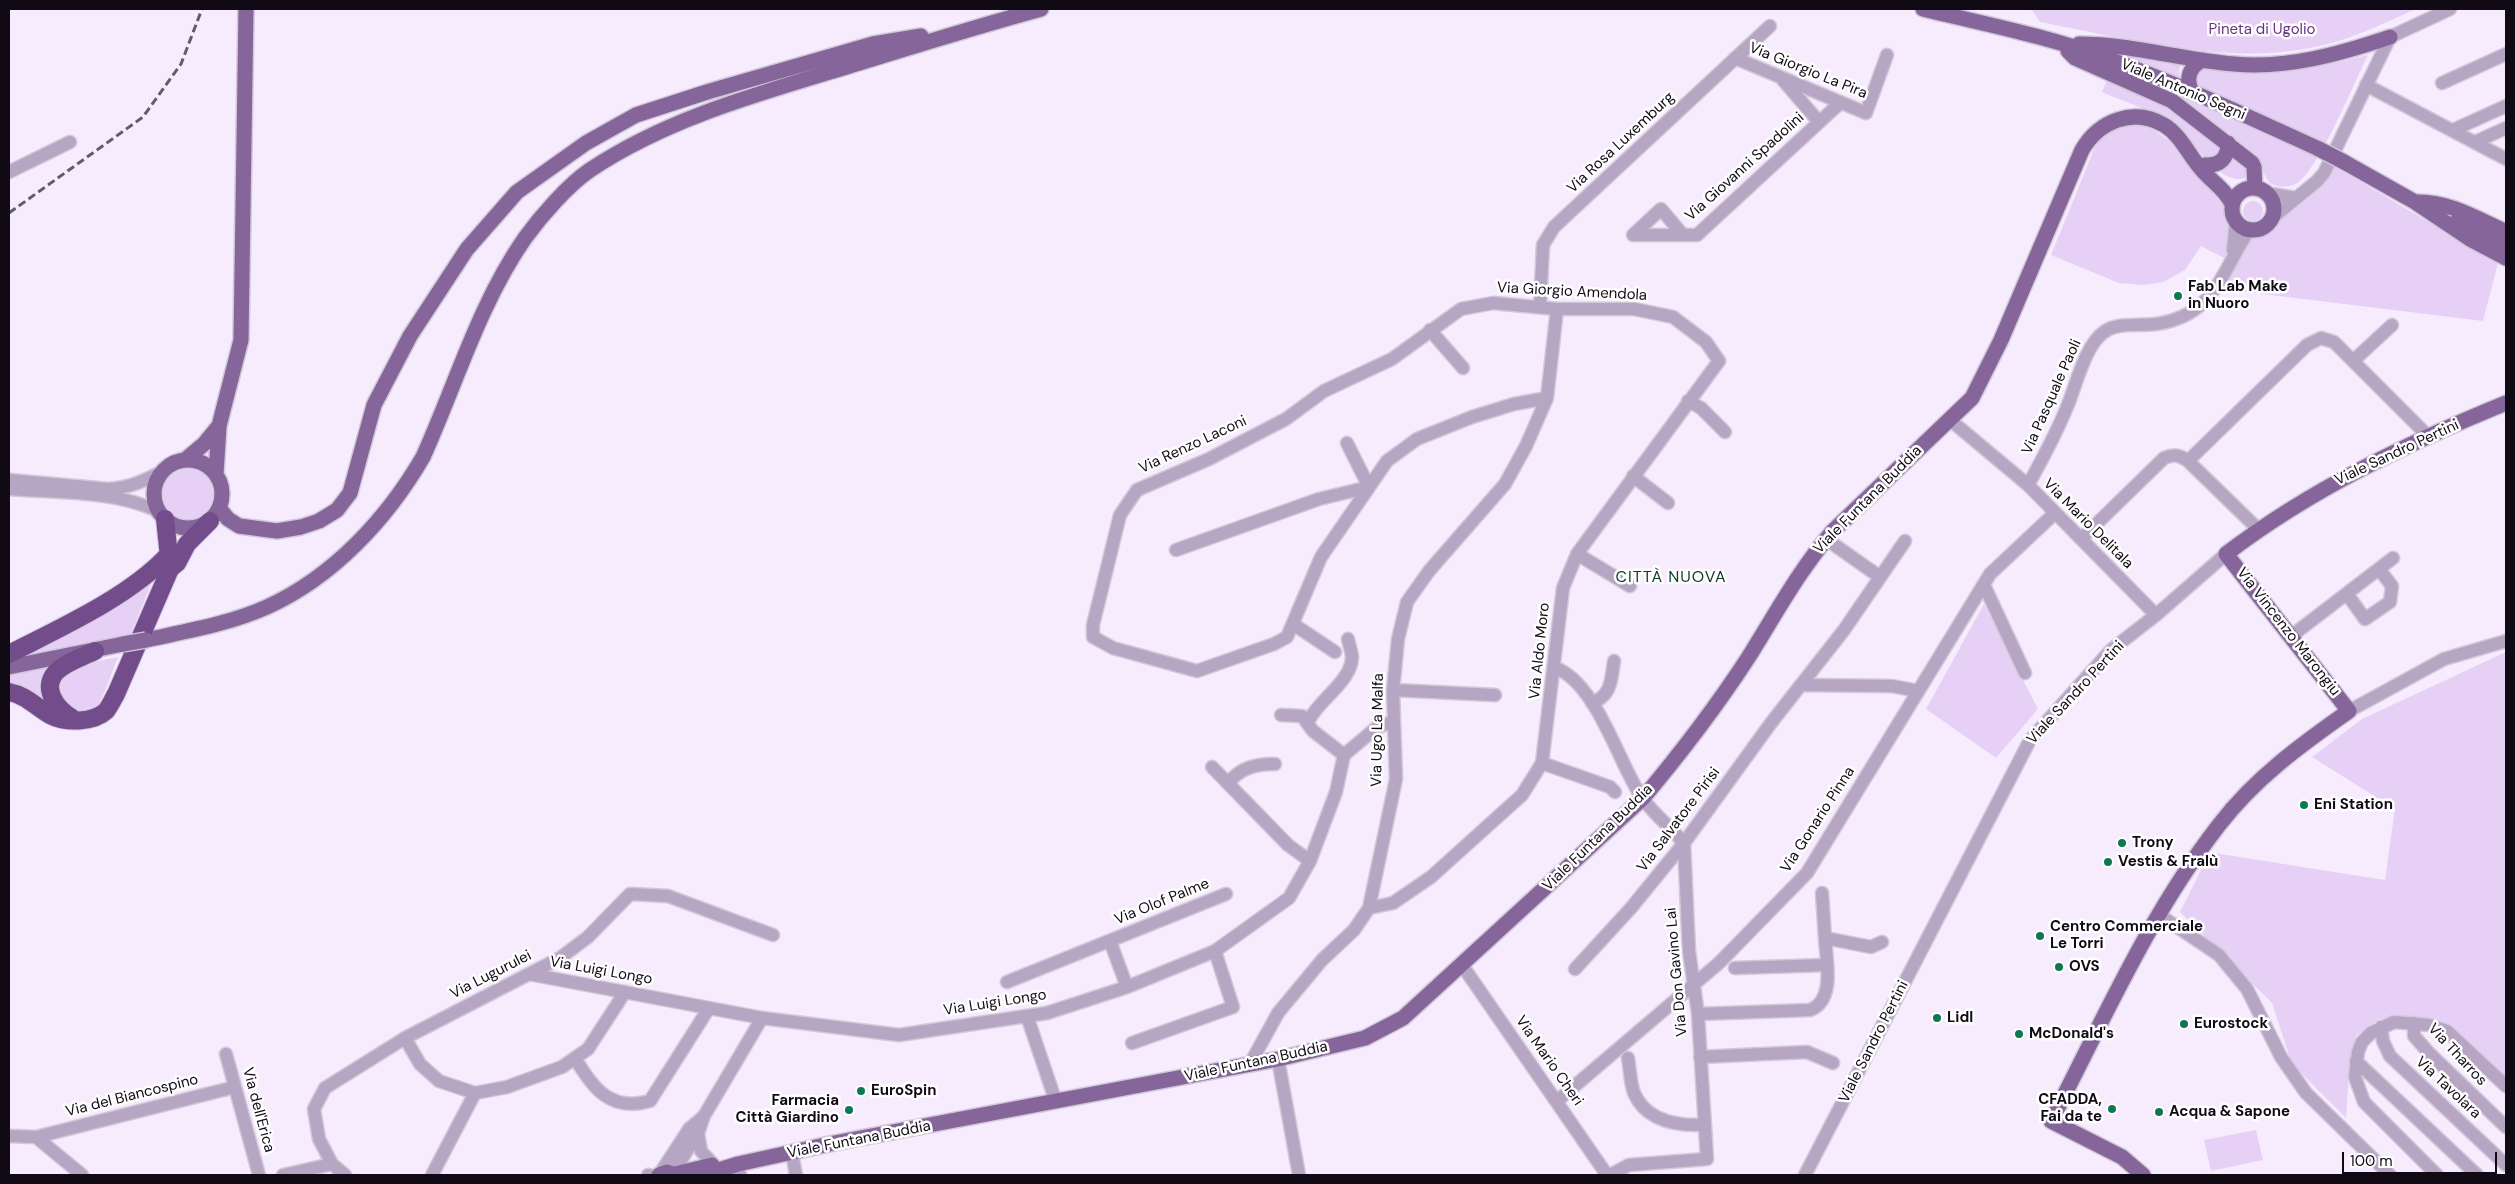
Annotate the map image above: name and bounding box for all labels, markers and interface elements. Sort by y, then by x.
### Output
park label: Pineta di Ugolio [2209,21,2315,39]
street label: Via Giorgio La Pira [1746,39,1870,103]
street label: Viale Antonio Segni [2118,56,2248,124]
street label: Via Rosa Luxemburg [1564,89,1678,197]
street label: Via Giovanni Spadolini [1682,109,1808,225]
place label: Fab Lab Make in Nuoro [2188,278,2287,313]
street label: Via Giorgio Amendola [1497,279,1647,305]
marker: Fab Lab Make in Nuoro [2172,290,2184,302]
street label: Via Pasquale Paoli [2019,337,2085,457]
street label: Via Renzo Laconi [1136,412,1250,478]
street label: Viale Sandro Pertini [2332,416,2462,490]
street label: Viale Funtana Buddia [1810,442,1926,558]
street label: Via Mario Delitala [2039,475,2137,573]
street label: Via Vincenzo Marongiu [2232,564,2344,700]
district label: CITTÀ NUOVA [1614,568,1728,588]
street label: Via Aldo Moro [1526,602,1554,700]
street label: Viale Sandro Pertini [2023,638,2129,748]
street label: Via Ugo La Malfa [1368,673,1388,787]
street label: Via Salvatore Pirisi [1634,764,1724,876]
street label: Via Gonario Pinna [1777,764,1859,876]
street label: Viale Funtana Buddia [1539,781,1657,895]
place label: Eni Station [2314,796,2393,814]
marker: Eni Station [2298,799,2310,811]
place label: Trony [2132,834,2173,852]
marker: Trony [2116,837,2128,849]
place label: Vestis & Fralù [2118,853,2218,871]
marker: Vestis & Fralù [2102,856,2114,868]
street label: Via Olof Palme [1112,875,1212,929]
street label: Via Don Gavino Lai [1662,907,1692,1037]
place label: Centro Commerciale Le Torri [2050,918,2203,953]
marker: Centro Commerciale Le Torri [2034,930,2046,942]
street label: Via Lugurulei [447,947,535,1003]
street label: Via Luigi Longo [548,953,654,989]
place label: OVS [2069,958,2100,976]
marker: OVS [2053,961,2065,973]
street label: Viale Sandro Pertini [1835,978,1913,1106]
street label: Via Luigi Longo [942,986,1048,1020]
place label: Lidl [1947,1009,1973,1027]
marker: Lidl [1931,1012,1943,1024]
street label: Via Mario Cheri [1511,1013,1587,1109]
place label: Eurostock [2194,1015,2268,1033]
marker: Eurostock [2178,1018,2190,1030]
street label: Via Tharros [2424,1020,2490,1090]
place label: McDonald's [2029,1025,2114,1043]
marker: McDonald's [2013,1028,2025,1040]
street label: Viale Funtana Buddia [1183,1038,1329,1086]
street label: Via Tavolara [2412,1053,2484,1123]
street label: Via dell'Erica [238,1066,278,1154]
street label: Via del Biancospino [64,1071,200,1121]
place label: EuroSpin [871,1082,936,1100]
marker: EuroSpin [855,1085,867,1097]
place label: CFADDA, Fai da te [2038,1091,2102,1126]
place label: Farmacia Città Giardino [736,1092,839,1127]
marker: CFADDA, Fai da te [2106,1103,2118,1115]
place label: Acqua & Sapone [2169,1103,2290,1121]
marker: Farmacia Città Giardino [843,1104,855,1116]
marker: Acqua & Sapone [2153,1106,2165,1118]
street label: Viale Funtana Buddia [786,1117,932,1163]
scale bar [2345,1142,2500,1174]
text: 100 m [2350,1151,2393,1171]

